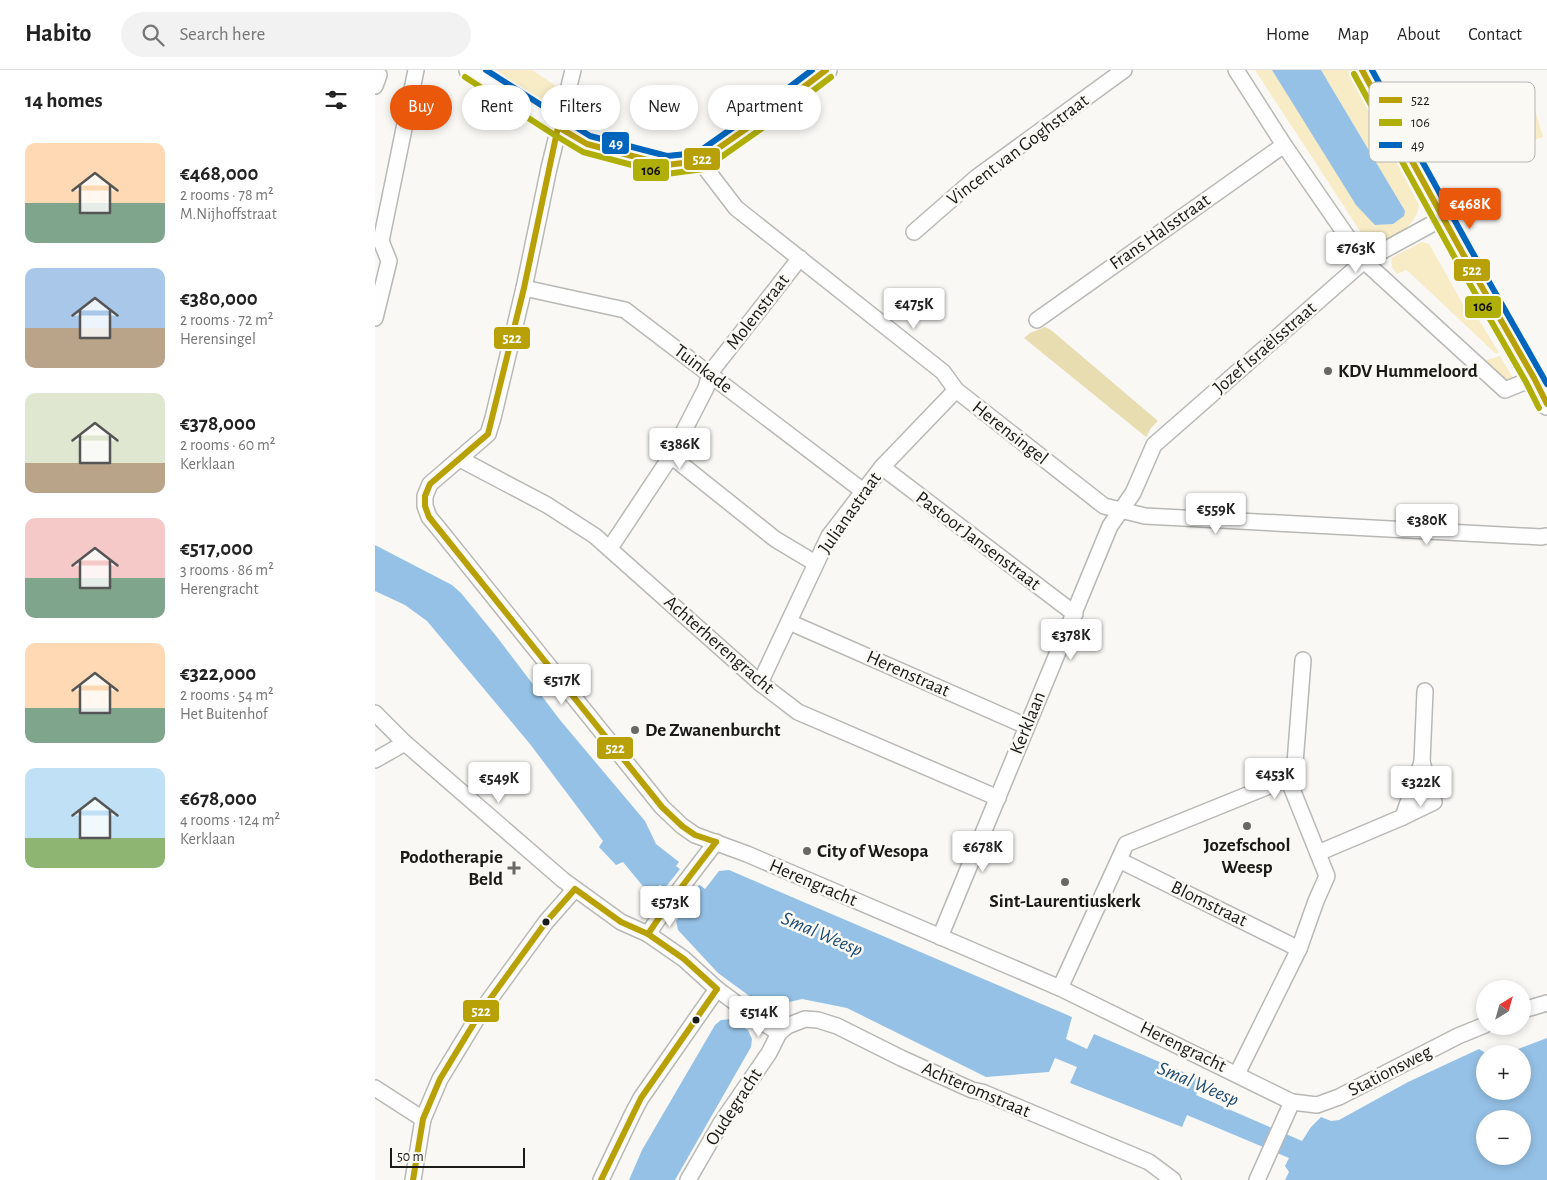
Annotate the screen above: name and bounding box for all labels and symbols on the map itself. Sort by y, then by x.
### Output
legend [1369,82,1535,162]
street label: Vincent van Goghstraat [944,91,1092,209]
text: 522 [1411,94,1430,108]
text: 106 [1411,116,1430,130]
line badge: 49 [601,131,630,155]
text: 49 [609,137,623,151]
text: 49 [1411,139,1424,153]
line badge: 522 [683,147,721,171]
text: 522 [692,153,712,167]
line badge: 106 [632,158,670,182]
text: 106 [641,164,661,178]
pin: €468K [1435,188,1505,230]
street label: Frans Halsstraat [1106,190,1214,274]
pin: €763K [1321,232,1391,274]
line badge: 522 [1453,258,1491,282]
text: 522 [1462,264,1482,278]
street label: Molenstraat [723,271,793,353]
pin: €475K [879,288,949,330]
line badge: 106 [1464,295,1502,319]
street label: Jozef Israëlsstraat [1210,298,1320,398]
text: 106 [1473,300,1493,314]
line badge: 522 [493,326,531,350]
text: 522 [502,332,522,346]
street label: Tuinkade [670,341,736,397]
place label: KDV Hummeloord [1338,362,1478,381]
marker: KDV Hummeloord [1322,365,1334,377]
street label: Herensingel [969,398,1051,468]
pin: €386K [645,428,715,470]
street label: Julianastraat [815,469,885,557]
street label: Pastoor Jansenstraat [912,488,1044,594]
pin: €559K [1181,492,1251,535]
pin: €380K [1392,504,1462,546]
street label: Achterherengracht [660,592,778,698]
pin: €378K [1036,618,1106,661]
street label: Herenstraat [864,647,952,701]
pin: €517K [527,664,597,706]
street label: Kerklaan [1007,689,1049,757]
place label: De Zwanenburcht [645,721,781,740]
marker: De Zwanenburcht [629,724,641,736]
line badge: 522 [596,736,634,760]
text: 522 [605,742,625,756]
pin: €453K [1240,758,1310,800]
pin: €549K [464,762,534,804]
pin: €322K [1386,766,1456,808]
marker: Jozefschool Weesp [1241,820,1253,832]
pin: €678K [948,830,1018,873]
place label: Jozefschool Weesp [1204,836,1290,877]
place label: City of Wesopa [817,842,929,861]
marker: City of Wesopa [801,845,813,857]
place label: Podotherapie Beld [399,848,503,889]
street label: Herengracht [766,856,860,910]
marker: Podotherapie Beld [507,861,521,875]
marker: Sint-Laurentiuskerk [1059,876,1071,888]
street label: Blomstraat [1168,878,1250,930]
pin: €573K [635,886,705,928]
place label: Sint-Laurentiuskerk [989,892,1141,911]
water label: Smal Weesp [779,908,866,960]
unlabelled marker [541,917,551,927]
north arrow [1476,980,1531,1035]
pin: €514K [724,996,794,1038]
line badge: 522 [462,999,500,1023]
text: 522 [471,1005,491,1019]
unlabelled marker [691,1015,701,1025]
street label: Herengracht [1137,1018,1229,1076]
street label: Stationsweg [1345,1042,1435,1100]
water label: Smal Weesp [1155,1058,1242,1110]
street label: Achteromstraat [919,1059,1033,1121]
street label: Oudegracht [702,1065,766,1149]
scale bar [390,1145,525,1168]

